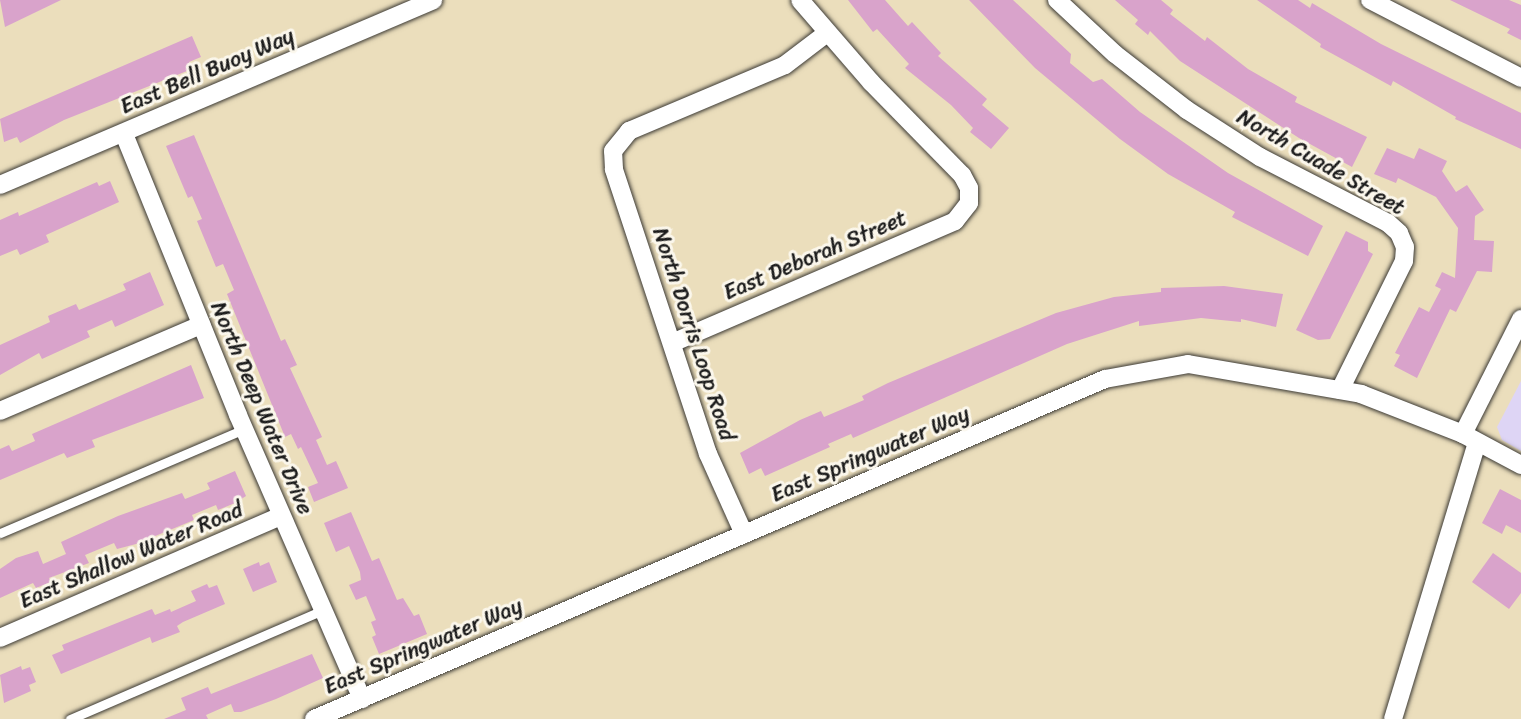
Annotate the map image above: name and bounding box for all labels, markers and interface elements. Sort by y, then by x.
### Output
street label: East Bell Buoy Way [116,23,298,119]
street label: North Cuade Street [1232,103,1410,221]
street label: East Deborah Street [719,204,911,306]
street label: North Dorris Loop Road [647,224,741,444]
street label: North Deep Water Drive [205,298,319,518]
street label: East Springwater Way [767,400,973,508]
street label: East Shallow Water Road [15,496,247,614]
street label: East Springwater Way [320,592,526,700]

